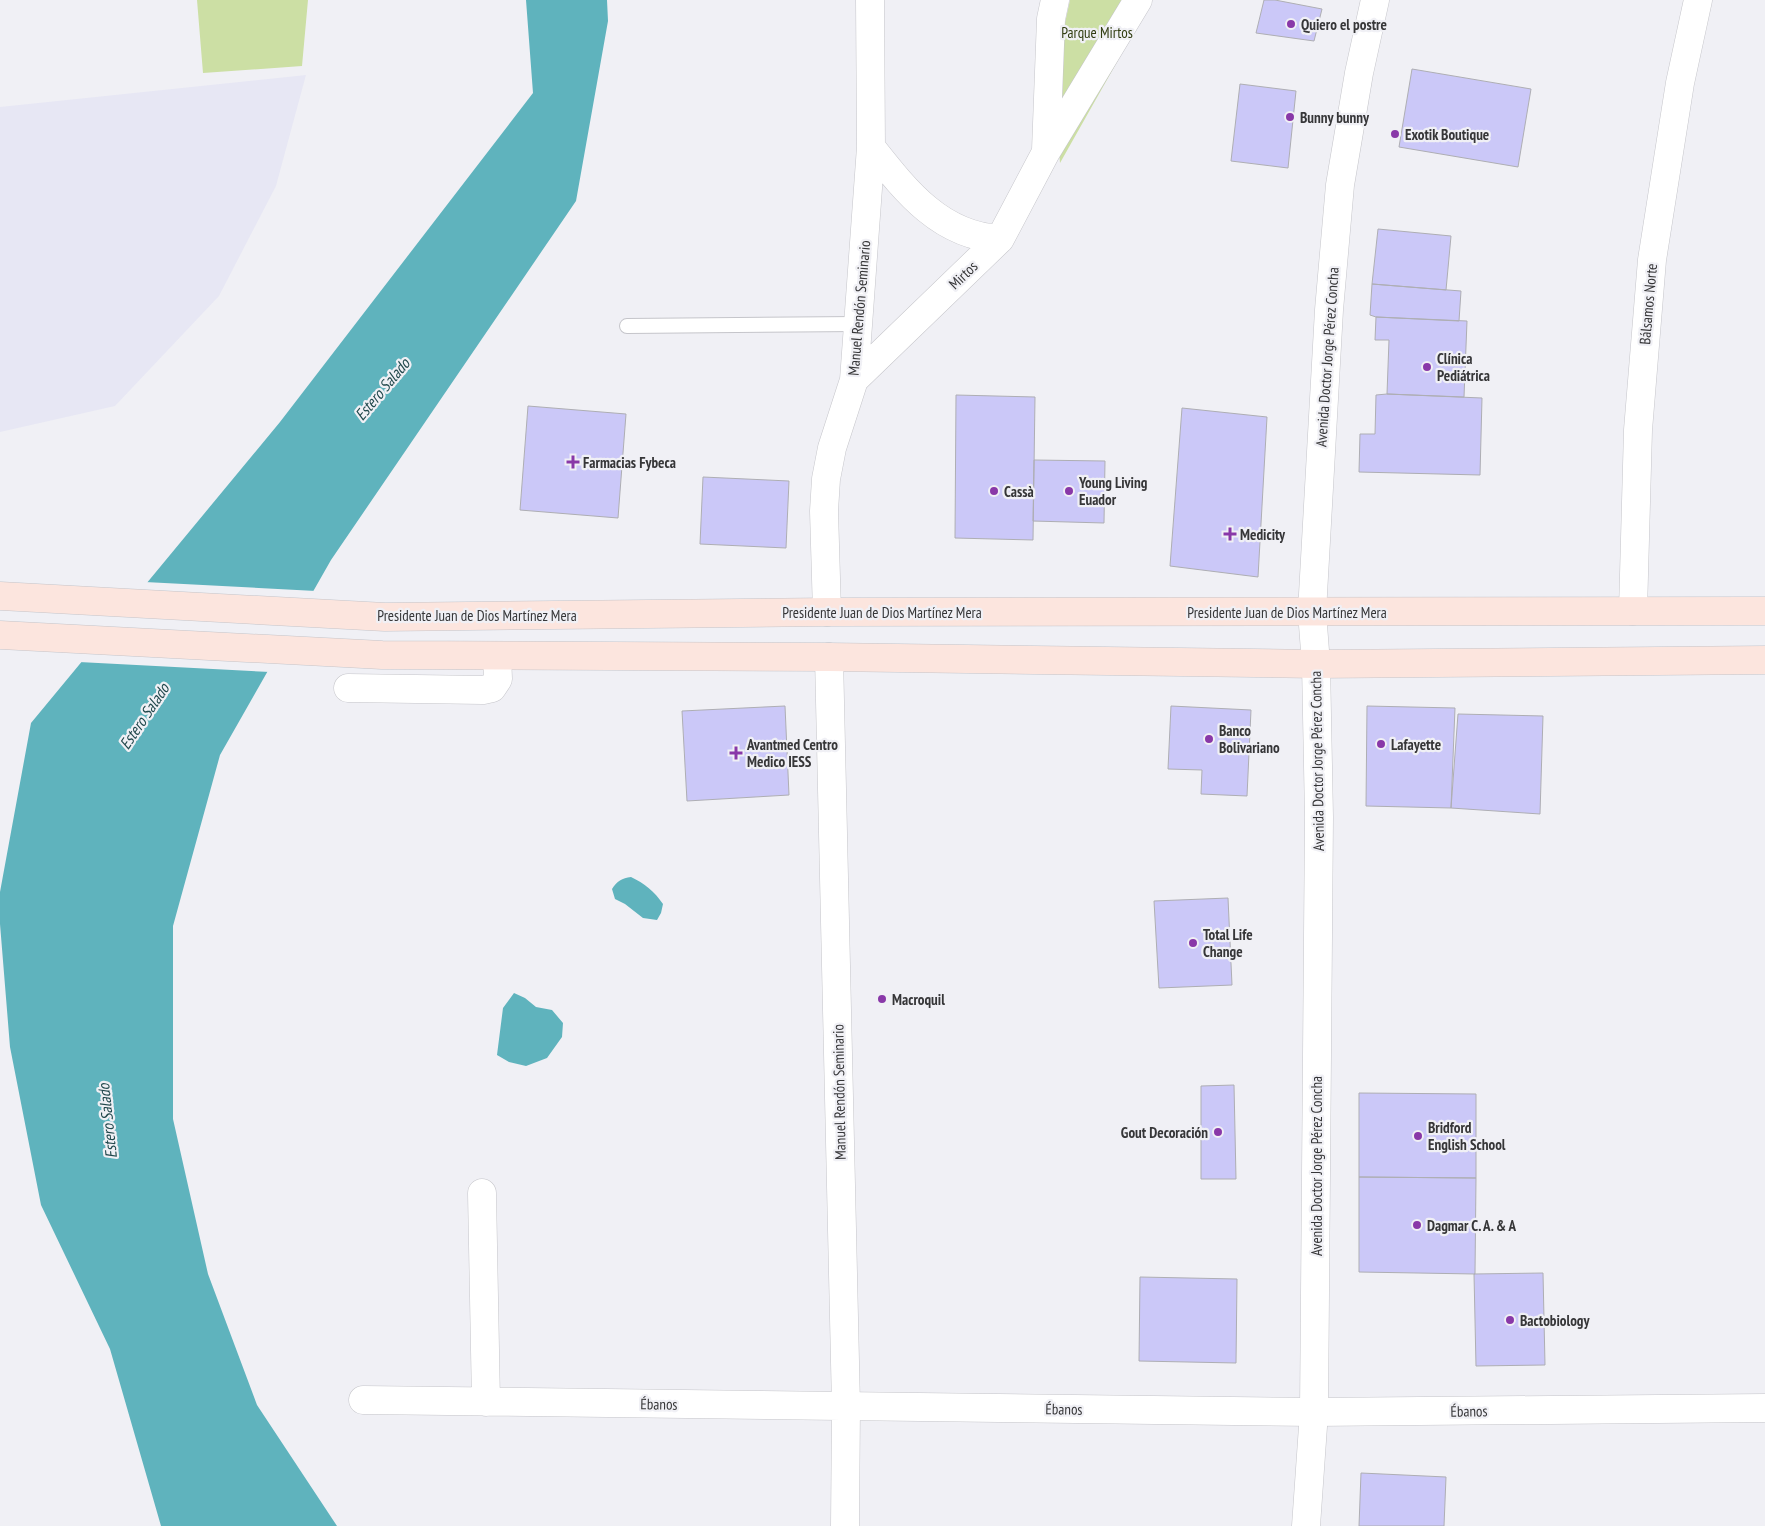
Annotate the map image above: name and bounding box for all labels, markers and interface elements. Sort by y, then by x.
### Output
place label: Quiero el postre [1301,15,1387,34]
marker: Quiero el postre [1285,18,1297,30]
park label: Parque Mirtos [1061,23,1133,42]
place label: Bunny bunny [1300,108,1370,127]
marker: Bunny bunny [1284,111,1296,123]
place label: Exotik Boutique [1405,125,1489,144]
marker: Exotik Boutique [1389,128,1401,140]
street label: Manuel Rendón Seminario [844,240,874,376]
street label: Mirtos [945,257,981,293]
street label: Bálsamos Norte [1635,263,1661,345]
street label: Avenida Doctor Jorge Pérez Concha [1311,267,1343,447]
place label: Clínica Pediátrica [1437,349,1490,385]
water label: Estero Salado [350,353,414,424]
marker: Clínica Pediátrica [1421,361,1433,373]
place label: Farmacias Fybeca [583,453,676,472]
marker: Farmacias Fybeca [567,456,579,468]
place label: Young Living Euador [1078,473,1148,509]
place label: Cassà [1004,482,1034,501]
marker: Cassà [988,485,1000,497]
marker: Young Living Euador [1063,485,1075,497]
place label: Medicity [1240,525,1286,544]
marker: Medicity [1224,528,1236,540]
street label: Presidente Juan de Dios Martínez Mera [782,603,982,622]
street label: Presidente Juan de Dios Martínez Mera [1187,603,1387,622]
street label: Presidente Juan de Dios Martínez Mera [377,606,577,625]
street label: Avenida Doctor Jorge Pérez Concha [1306,671,1328,851]
water label: Estero Salado [115,678,174,753]
place label: Banco Bolivariano [1219,721,1280,757]
marker: Banco Bolivariano [1203,733,1215,745]
place label: Avantmed Centro Medico IESS [746,735,838,771]
place label: Lafayette [1391,735,1441,754]
marker: Lafayette [1375,738,1387,750]
marker: Avantmed Centro Medico IESS [729,746,743,760]
place label: Total Life Change [1203,925,1253,961]
marker: Total Life Change [1187,937,1199,949]
place label: Macroquil [892,990,945,1009]
marker: Macroquil [876,993,888,1005]
street label: Manuel Rendón Seminario [828,1024,850,1160]
street label: Avenida Doctor Jorge Pérez Concha [1307,1076,1326,1256]
water label: Estero Salado [93,1082,121,1159]
place label: Bridford English School [1428,1118,1506,1154]
place label: Gout Decoración [1121,1123,1208,1142]
marker: Gout Decoración [1212,1126,1224,1138]
marker: Bridford English School [1412,1130,1424,1142]
place label: Dagmar C. A. & A [1427,1216,1517,1235]
marker: Dagmar C. A. & A [1411,1219,1423,1231]
place label: Bactobiology [1520,1311,1590,1330]
marker: Bactobiology [1504,1314,1516,1326]
street label: Ébanos [640,1394,678,1414]
street label: Ébanos [1045,1399,1083,1419]
street label: Ébanos [1450,1401,1488,1421]

